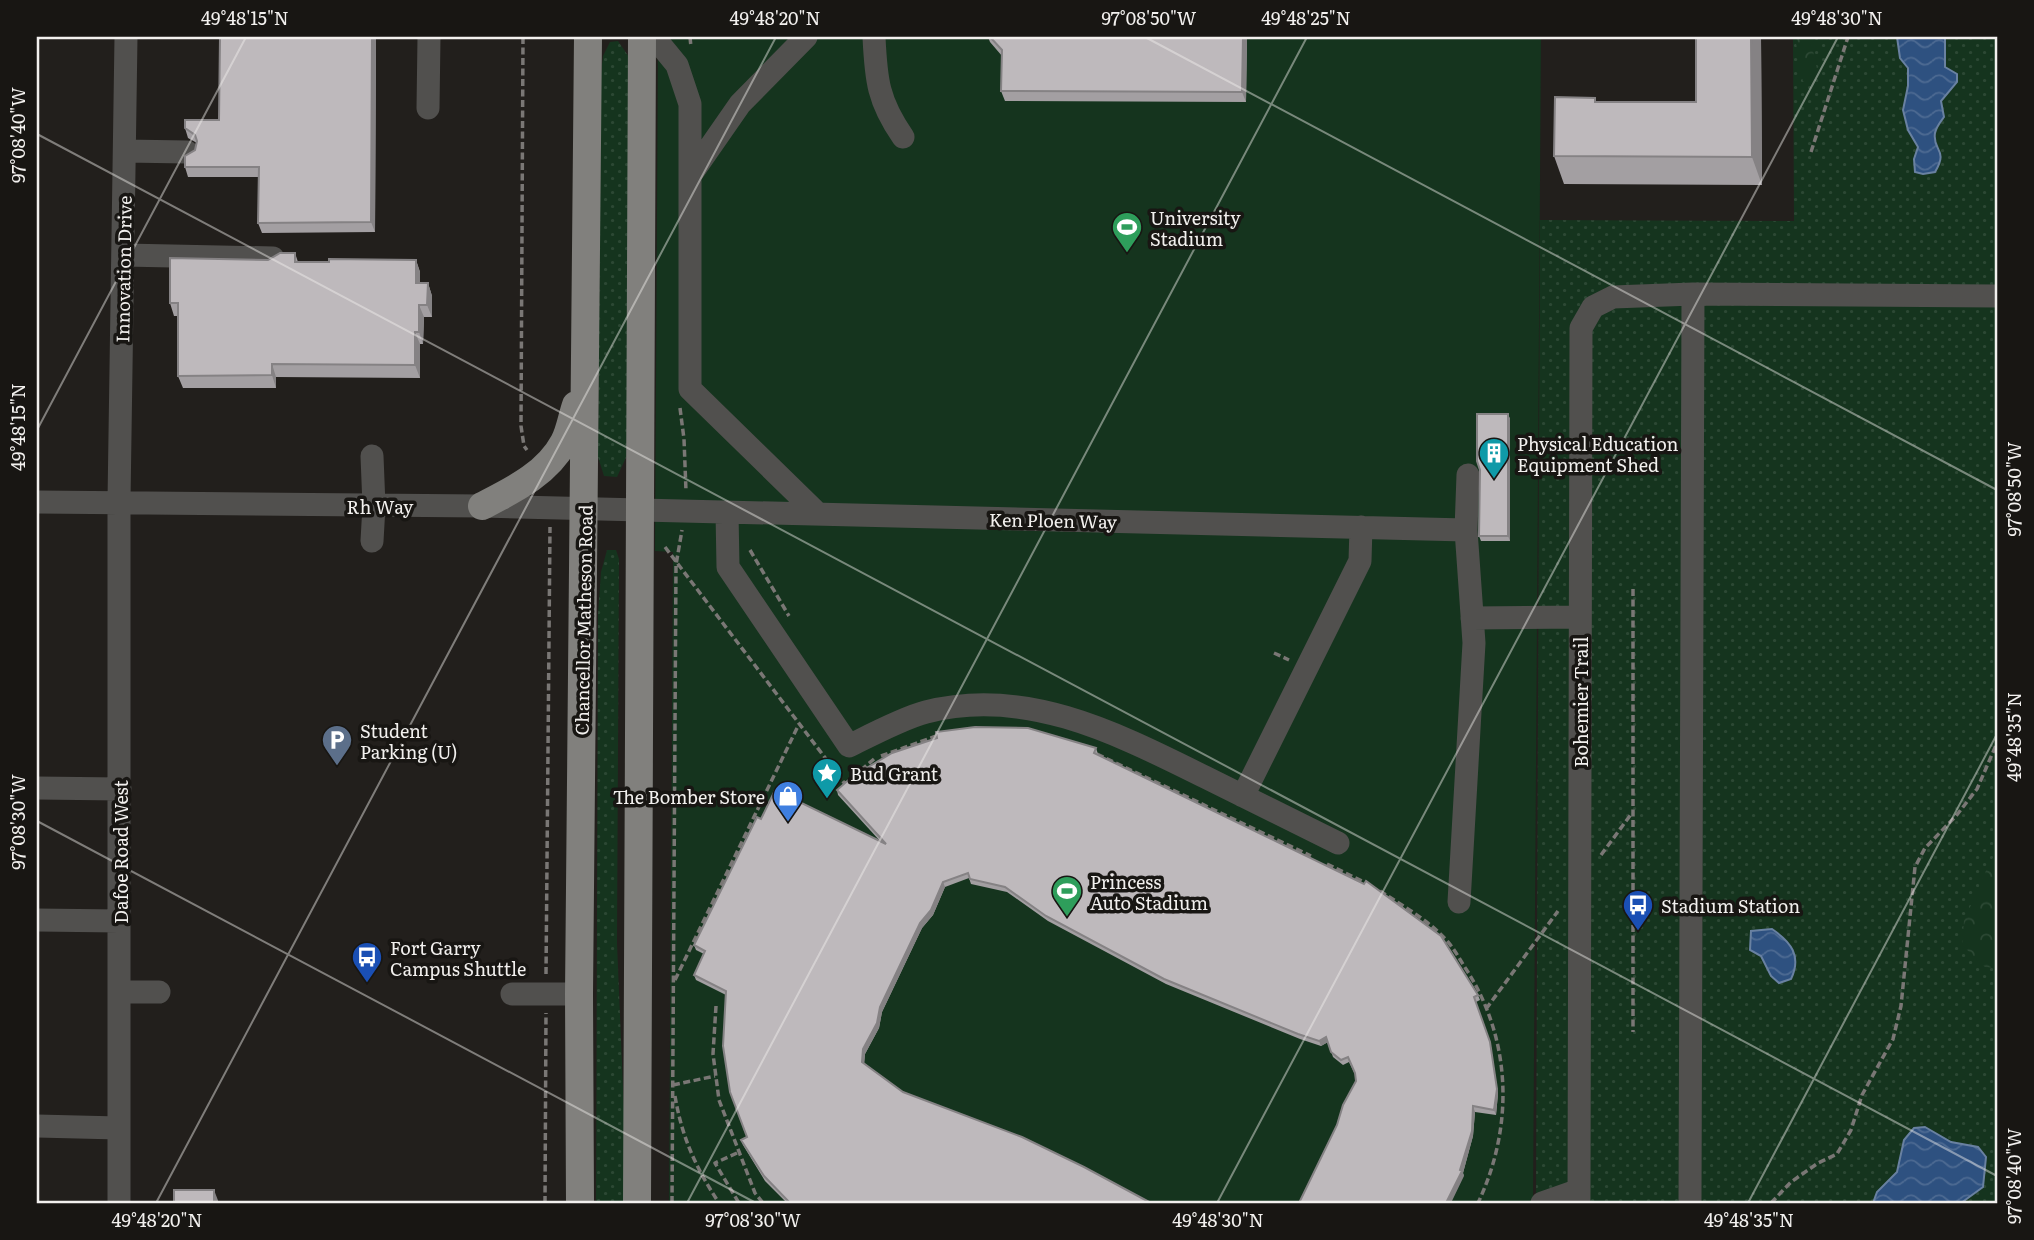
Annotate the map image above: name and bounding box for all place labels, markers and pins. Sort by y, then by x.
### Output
place label: University Stadium [1150,204,1241,252]
sports icon: University Stadium [1110,210,1144,254]
place label: Physical Education Equipment Shed [1517,430,1679,478]
building icon: Physical Education Equipment Shed [1477,436,1511,480]
place label: Student Parking (U) [360,717,458,765]
parking icon: Student Parking (U) [320,723,354,767]
place icon: Bud Grant [810,756,844,800]
place label: Bud Grant [850,760,939,787]
shop icon: The Bomber Store [771,779,805,823]
place label: The Bomber Store [613,783,765,810]
place label: Princess Auto Stadium [1090,868,1208,916]
sports icon: Princess Auto Stadium [1050,874,1084,918]
bus stop icon: Stadium Station [1621,888,1655,932]
place label: Stadium Station [1661,892,1800,919]
place label: Fort Garry Campus Shuttle [390,934,526,982]
bus stop icon: Fort Garry Campus Shuttle [350,940,384,984]

